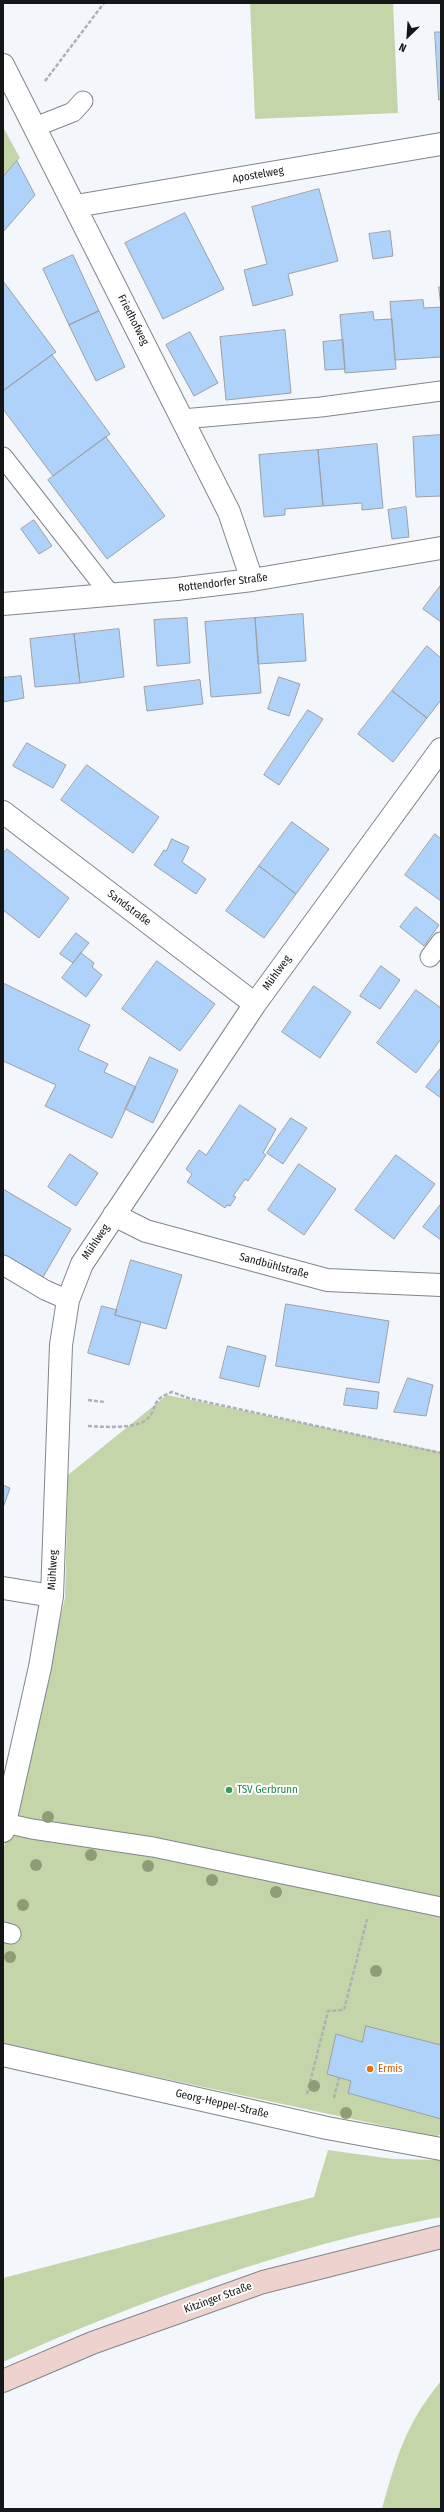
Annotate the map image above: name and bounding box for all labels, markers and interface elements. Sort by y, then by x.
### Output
north arrow [388,16,428,56]
text: N [397,40,408,55]
street label: Apostelweg [231,164,285,186]
street label: Friedhofweg [115,292,151,348]
street label: Rottendorfer Straße [178,571,268,595]
street label: Sandstraße [105,887,153,929]
street label: Mühlweg [260,953,294,993]
street label: Mühlweg [79,1222,113,1262]
street label: Sandbühlstraße [238,1250,310,1282]
street label: Mühlweg [45,1550,61,1590]
place label: TSV Gerbrunn [237,1783,298,1797]
marker: TSV Gerbrunn [224,1785,234,1795]
place label: Ermis [378,2062,403,2076]
marker: Ermis [365,2064,375,2074]
street label: Georg-Heppel-Straße [174,2087,270,2121]
street label: Kitzinger Straße [182,2280,254,2316]

